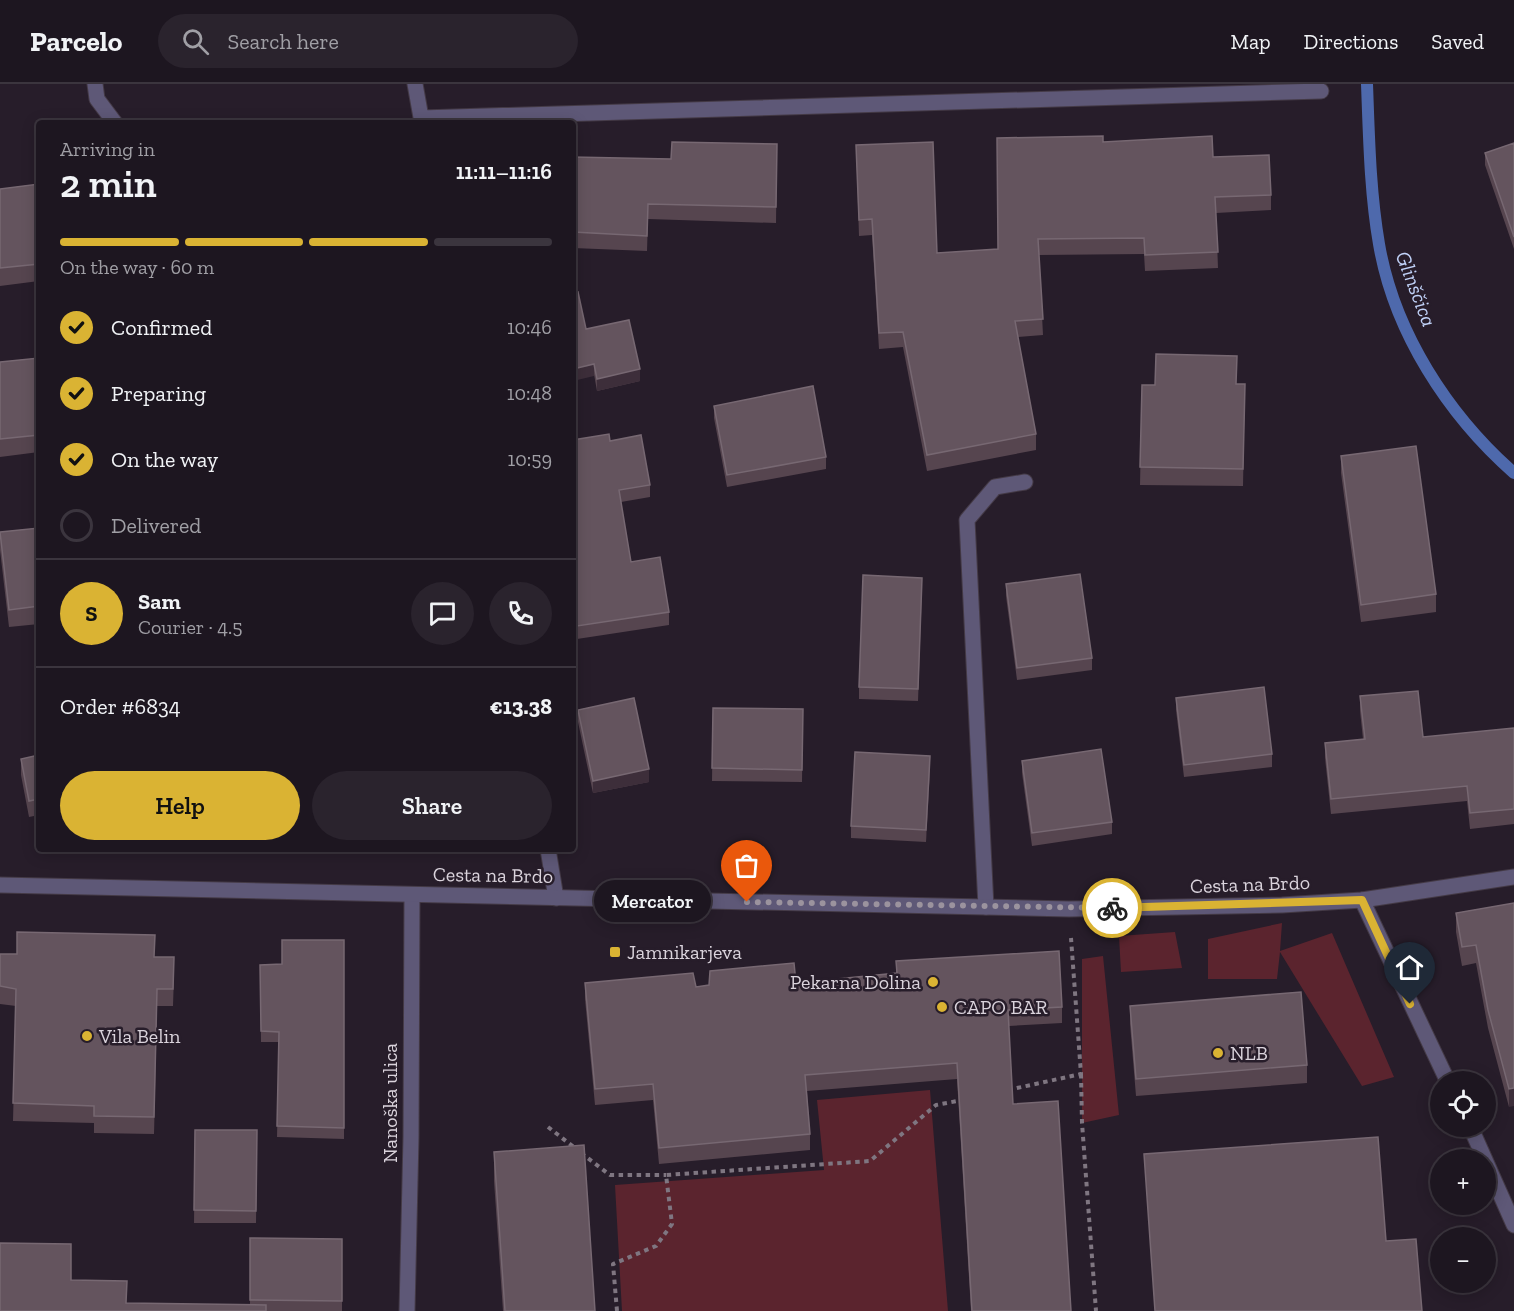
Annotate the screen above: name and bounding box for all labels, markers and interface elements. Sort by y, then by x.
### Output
search box [158,14,578,68]
text: Parcelo [30,25,122,58]
icon: search [179,25,212,58]
text: Search here [227,28,339,55]
text: Map [1231,29,1271,54]
text: Directions [1304,29,1398,54]
text: Saved [1431,29,1484,54]
text: Arriving in [60,137,155,161]
text: 11:11–11:16 [456,158,552,185]
text: 2 min [60,160,157,207]
water label: Glinščica [1391,248,1442,330]
text: On the way · 60 m [60,255,214,279]
icon: check [60,311,93,344]
text: Confirmed [111,314,212,341]
text: 10:46 [507,315,552,339]
icon: check [60,377,93,410]
text: Preparing [111,380,206,407]
text: 10:48 [507,381,552,405]
icon: check [60,443,93,476]
text: On the way [111,446,218,473]
text: 10:59 [507,447,552,471]
text: Delivered [111,512,201,539]
button: chat [411,582,474,645]
button: phone [489,582,552,645]
text: Sam [138,588,181,615]
text: S [85,600,98,627]
text: Courier · 4.5 [138,615,243,639]
text: Order #6834 [60,693,181,720]
text: €13.38 [490,693,552,720]
button: Help [60,771,300,840]
button: Share [312,771,552,840]
pin [721,840,772,902]
icon: bag [730,849,763,882]
street label: Cesta na Brdo [433,862,553,888]
street label: Cesta na Brdo [1190,870,1310,898]
courier [1082,878,1142,938]
callout: Mercator [594,881,711,923]
text: Mercator [612,889,693,913]
icon: bike [1096,892,1129,925]
place label: Jamnikarjeva [627,940,742,964]
pin [1384,942,1435,1004]
marker: Jamnikarjeva [608,945,622,959]
icon: home [1393,951,1426,984]
place label: Pekarna Dolina [790,970,921,994]
marker: Pekarna Dolina [926,975,940,989]
place label: CAPO BAR [954,995,1048,1019]
marker: CAPO BAR [935,1000,949,1014]
place label: Vila Belin [98,1024,181,1048]
marker: Vila Belin [80,1029,94,1043]
place label: NLB [1230,1041,1268,1065]
street label: Nanoška ulica [378,1043,402,1163]
marker: NLB [1211,1046,1225,1060]
map controls [1430,1071,1496,1293]
button: locate [1430,1071,1496,1137]
button: + [1430,1149,1496,1215]
button: − [1430,1227,1496,1293]

